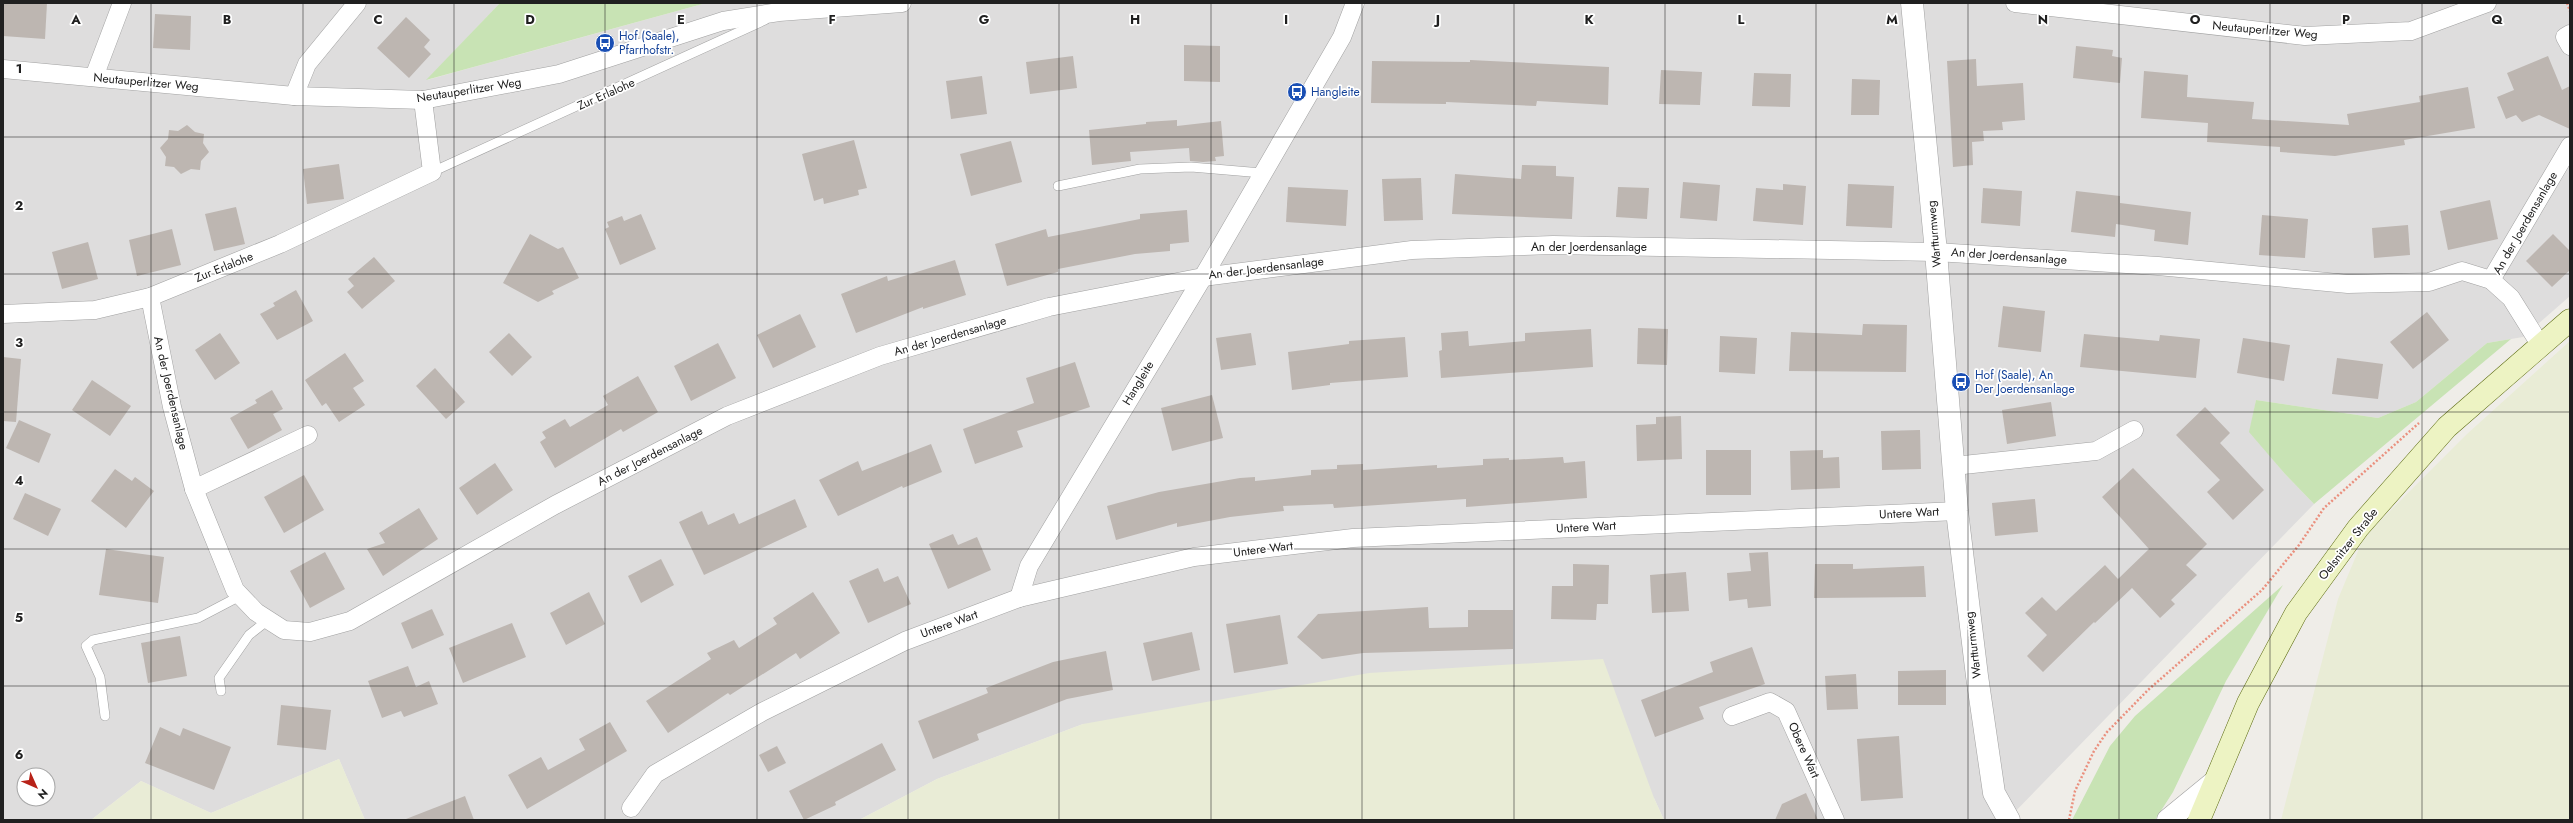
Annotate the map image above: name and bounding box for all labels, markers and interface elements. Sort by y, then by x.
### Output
text: A [70,10,81,29]
text: B [223,10,232,29]
text: C [373,10,383,29]
text: D [525,10,535,29]
text: E [677,10,685,29]
text: F [828,10,836,29]
text: G [979,10,990,29]
text: H [1130,10,1140,29]
text: I [1284,10,1288,29]
text: J [1433,10,1440,29]
text: K [1584,10,1594,29]
text: L [1738,10,1745,29]
text: M [1886,10,1898,29]
text: N [2038,10,2048,29]
text: O [2190,10,2201,29]
text: P [2342,10,2350,29]
text: Q [2491,10,2503,29]
street label: Neutauperlitzer Weg [2212,16,2318,44]
place label: Hof (Saale), Pfarrhofstr. [619,27,679,59]
bus stop icon: Hof (Saale), Pfarrhofstr. [594,32,616,54]
text: 1 [16,59,22,78]
street label: Neutauperlitzer Weg [93,68,199,96]
street label: Neutauperlitzer Weg [415,73,523,107]
street label: Zur Erlalohe [574,73,638,115]
bus stop icon: Hangleite [1286,81,1308,103]
place label: Hangleite [1311,83,1360,101]
street label: An der Joerdensanlage [2488,168,2562,278]
text: 2 [15,196,23,215]
street label: Wartturmweg [1922,200,1946,268]
street label: An der Joerdensanlage [1531,238,1647,256]
street label: An der Joerdensanlage [1950,243,2068,269]
street label: Zur Erlalohe [192,247,256,287]
street label: An der Joerdensanlage [1207,252,1325,284]
street label: An der Joerdensanlage [892,311,1008,361]
text: 3 [15,333,23,352]
street label: An der Joerdensanlage [149,334,193,452]
street label: Hangleite [1118,358,1158,408]
place label: Hof (Saale), An Der Joerdensanlage [1975,366,2075,398]
bus stop icon: Hof (Saale), An Der Joerdensanlage [1950,371,1972,393]
street label: An der Joerdensanlage [594,422,706,490]
text: 4 [14,471,24,490]
street label: Untere Wart [1879,502,1940,524]
street label: Oelsnitzer Straße [2314,504,2382,584]
street label: Untere Wart [1556,516,1617,538]
street label: Untere Wart [1232,536,1294,562]
street label: Untere Wart [918,605,980,643]
text: 5 [15,608,23,627]
street label: Wartturmweg [1960,611,1986,679]
street label: Obere Wart [1784,719,1824,781]
text: 6 [15,745,24,764]
north arrow [16,767,56,807]
text: N [34,785,52,803]

